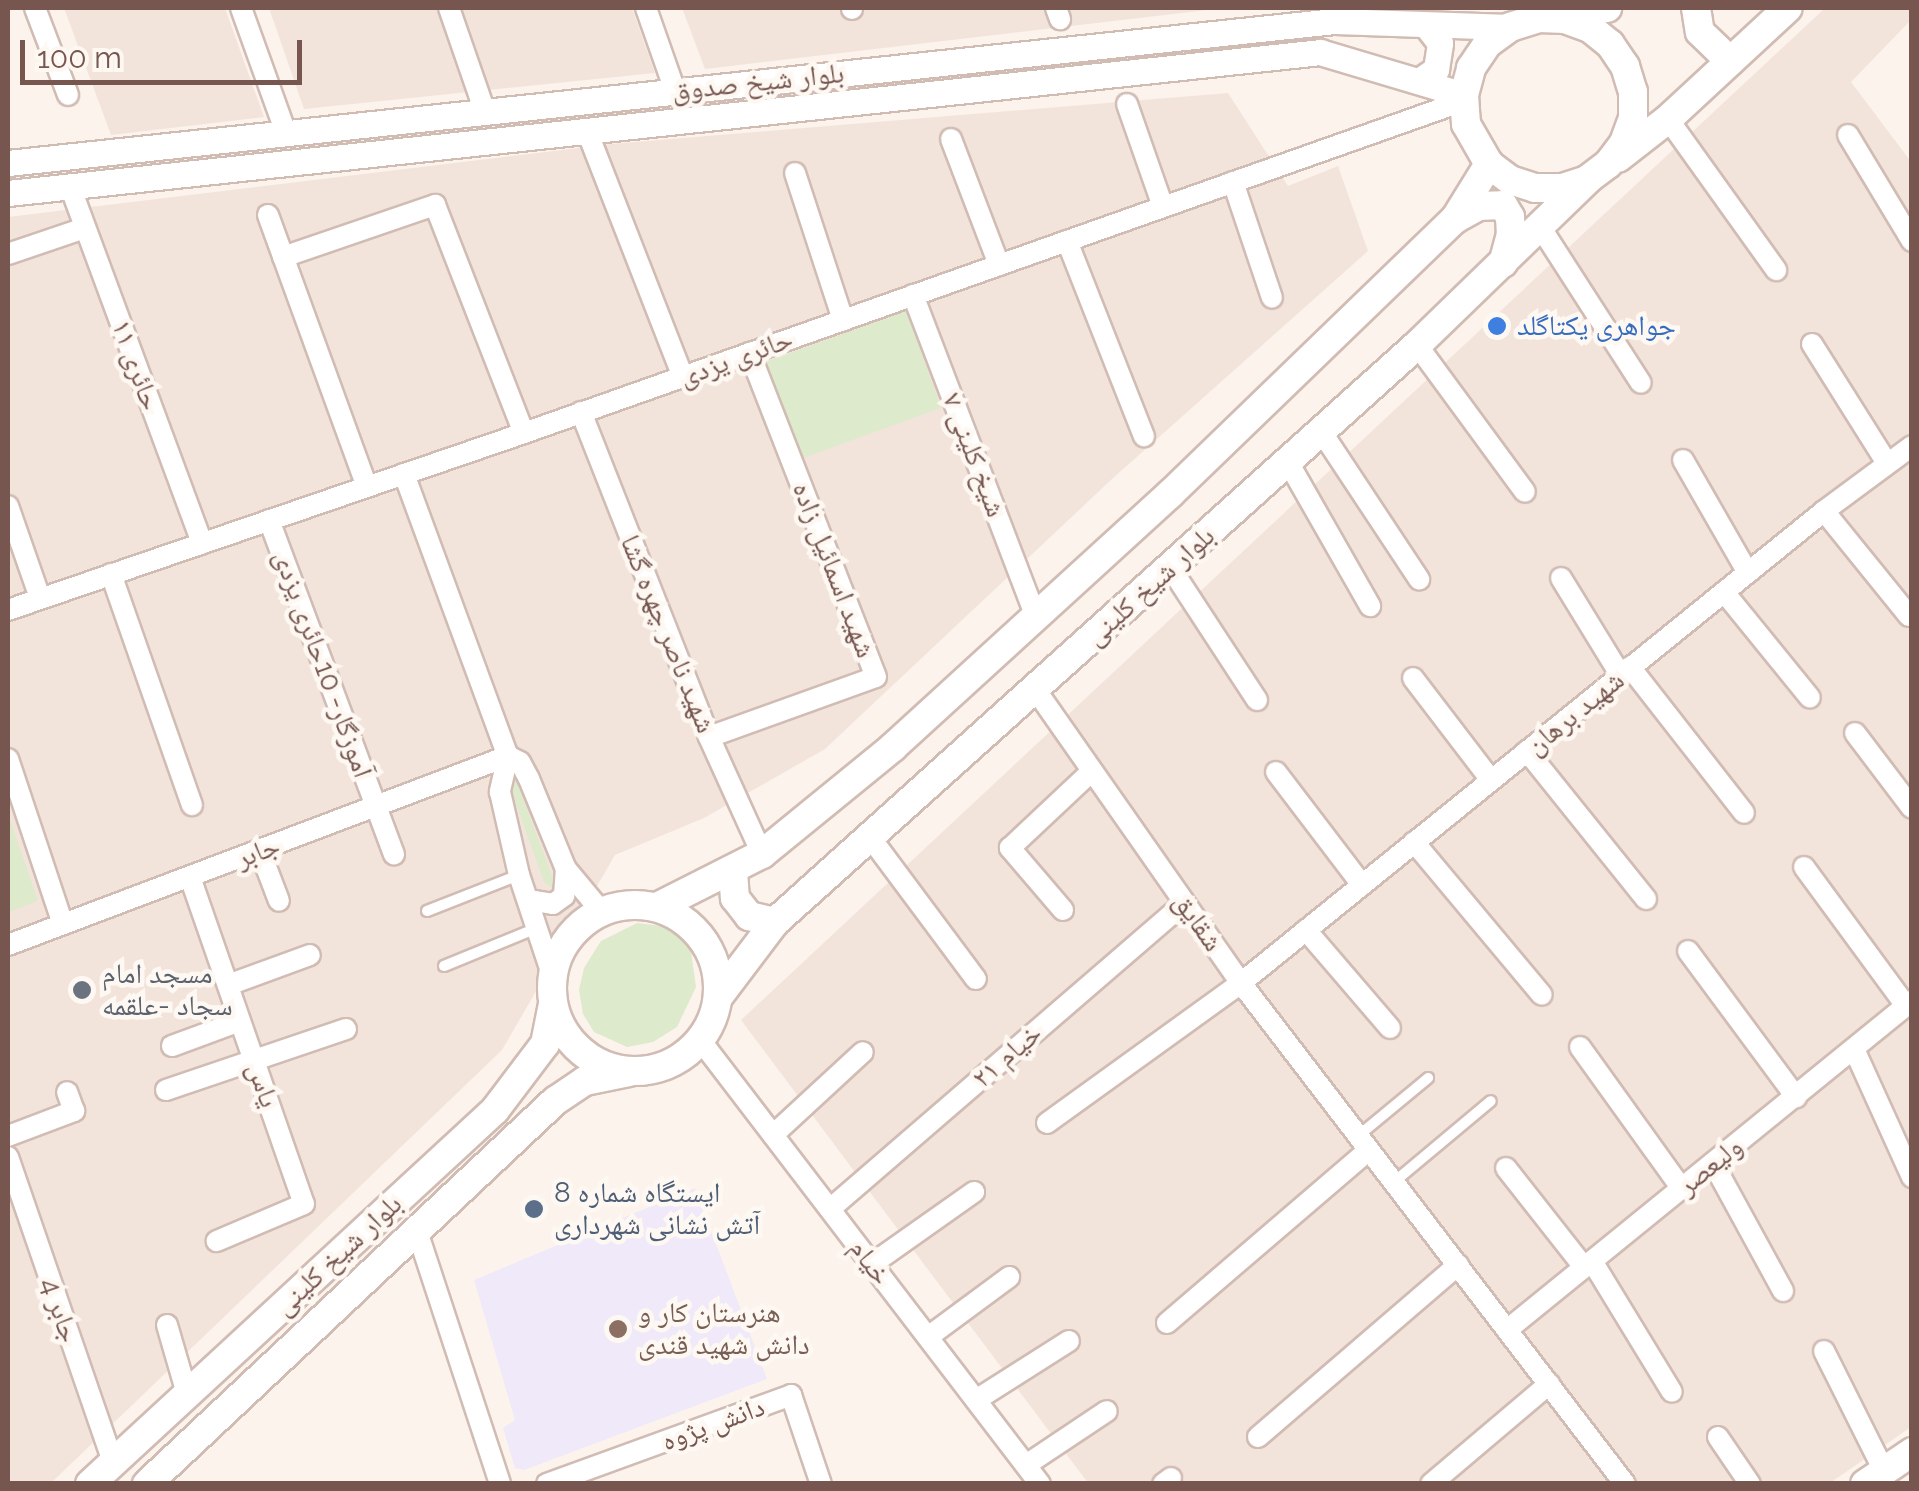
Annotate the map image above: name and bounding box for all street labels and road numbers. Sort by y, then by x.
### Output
street label: بلوار شیخ صدوق [670,56,846,108]
street label: حائری ۱۱ [104,315,168,415]
street label: حائری یزدی [675,322,797,394]
street label: شیخ کلینی ۷ [935,388,1013,522]
street label: شهید اسمائیل زاده [785,477,883,663]
street label: بلوار شیخ کلینی [1078,519,1222,653]
street label: شهید ناصر چهره گشا [613,530,723,738]
street label: آموزگار- 10حائری یزدی [266,546,380,782]
street label: شهید برهان [1519,663,1631,763]
street label: جابر [232,829,284,875]
street label: شقایق [1166,886,1230,958]
street label: خیام ۲۱ [965,1017,1049,1095]
street label: یاس [240,1058,286,1112]
street label: ولیعصر [1671,1130,1749,1202]
street label: بلوار شیخ کلینی [267,1187,409,1323]
street label: خیام [842,1232,898,1292]
street label: جابر 4 [33,1273,87,1347]
street label: دانش پژوه [657,1390,769,1458]

